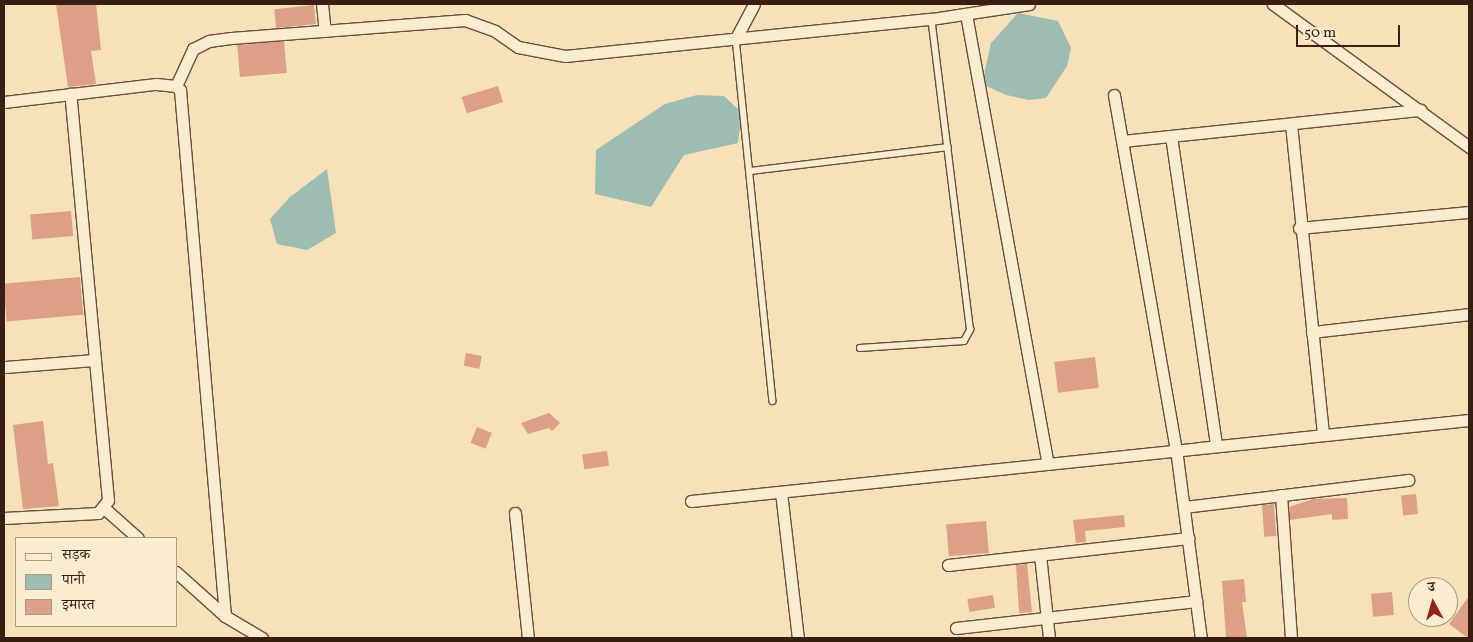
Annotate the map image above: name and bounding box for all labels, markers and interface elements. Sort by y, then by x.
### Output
scale bar [1298,15,1402,47]
text: 50 m [1304,23,1336,44]
legend [15,537,178,627]
text: सड़क [62,545,90,566]
text: पानी [62,570,85,591]
north arrow [1408,577,1458,627]
text: उ [1427,578,1436,597]
text: इमारत [62,595,95,616]

